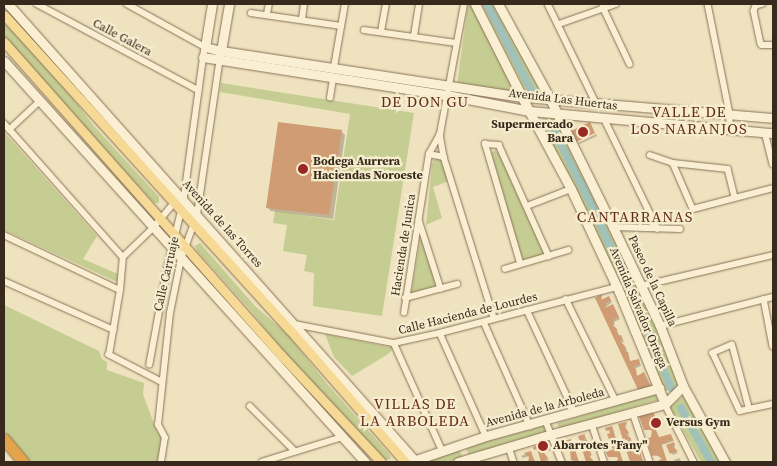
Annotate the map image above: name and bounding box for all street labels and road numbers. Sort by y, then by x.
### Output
street label: Calle Galera [90,16,154,60]
street label: Avenida Las Huertas [508,86,618,114]
street label: Avenida de las Torres [179,177,265,271]
street label: Hacienda de Junica [389,193,419,297]
street label: Paseo de la Capilla [625,233,679,329]
street label: Calle Carruaje [151,235,183,313]
street label: Avenida Salvador Ortega [606,245,670,371]
street label: Calle Hacienda de Lourdes [397,290,539,338]
street label: Avenida de la Arboleda [484,385,606,431]

